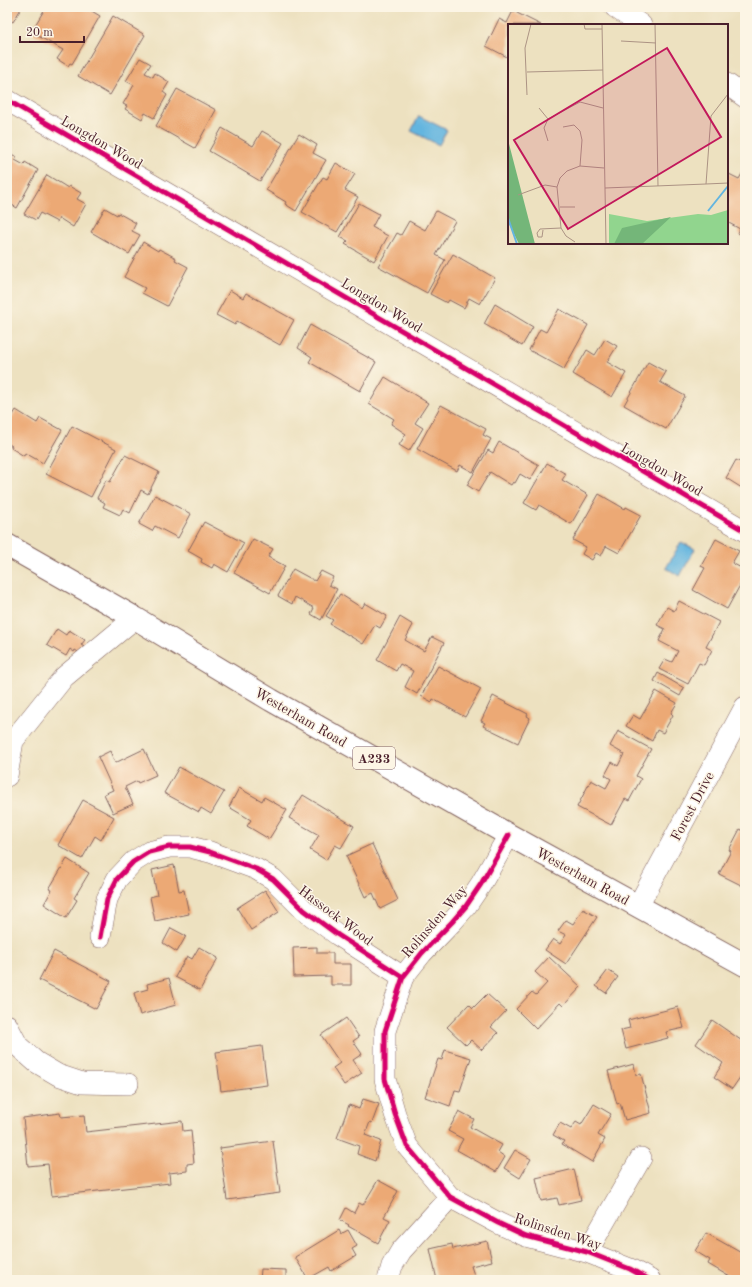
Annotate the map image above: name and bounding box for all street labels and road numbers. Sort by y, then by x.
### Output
street label: Longdon Wood [58,114,145,172]
street label: Longdon Wood [338,276,425,336]
street label: Longdon Wood [618,441,705,499]
street label: Westerham Road [252,686,349,750]
road number: A233 [353,747,395,769]
street label: Forest Drive [669,770,717,843]
street label: Westerham Road [534,846,631,908]
street label: Rolinsden Way [400,882,470,961]
street label: Hassock Wood [296,883,375,948]
street label: Rolinsden Way [512,1211,604,1253]

